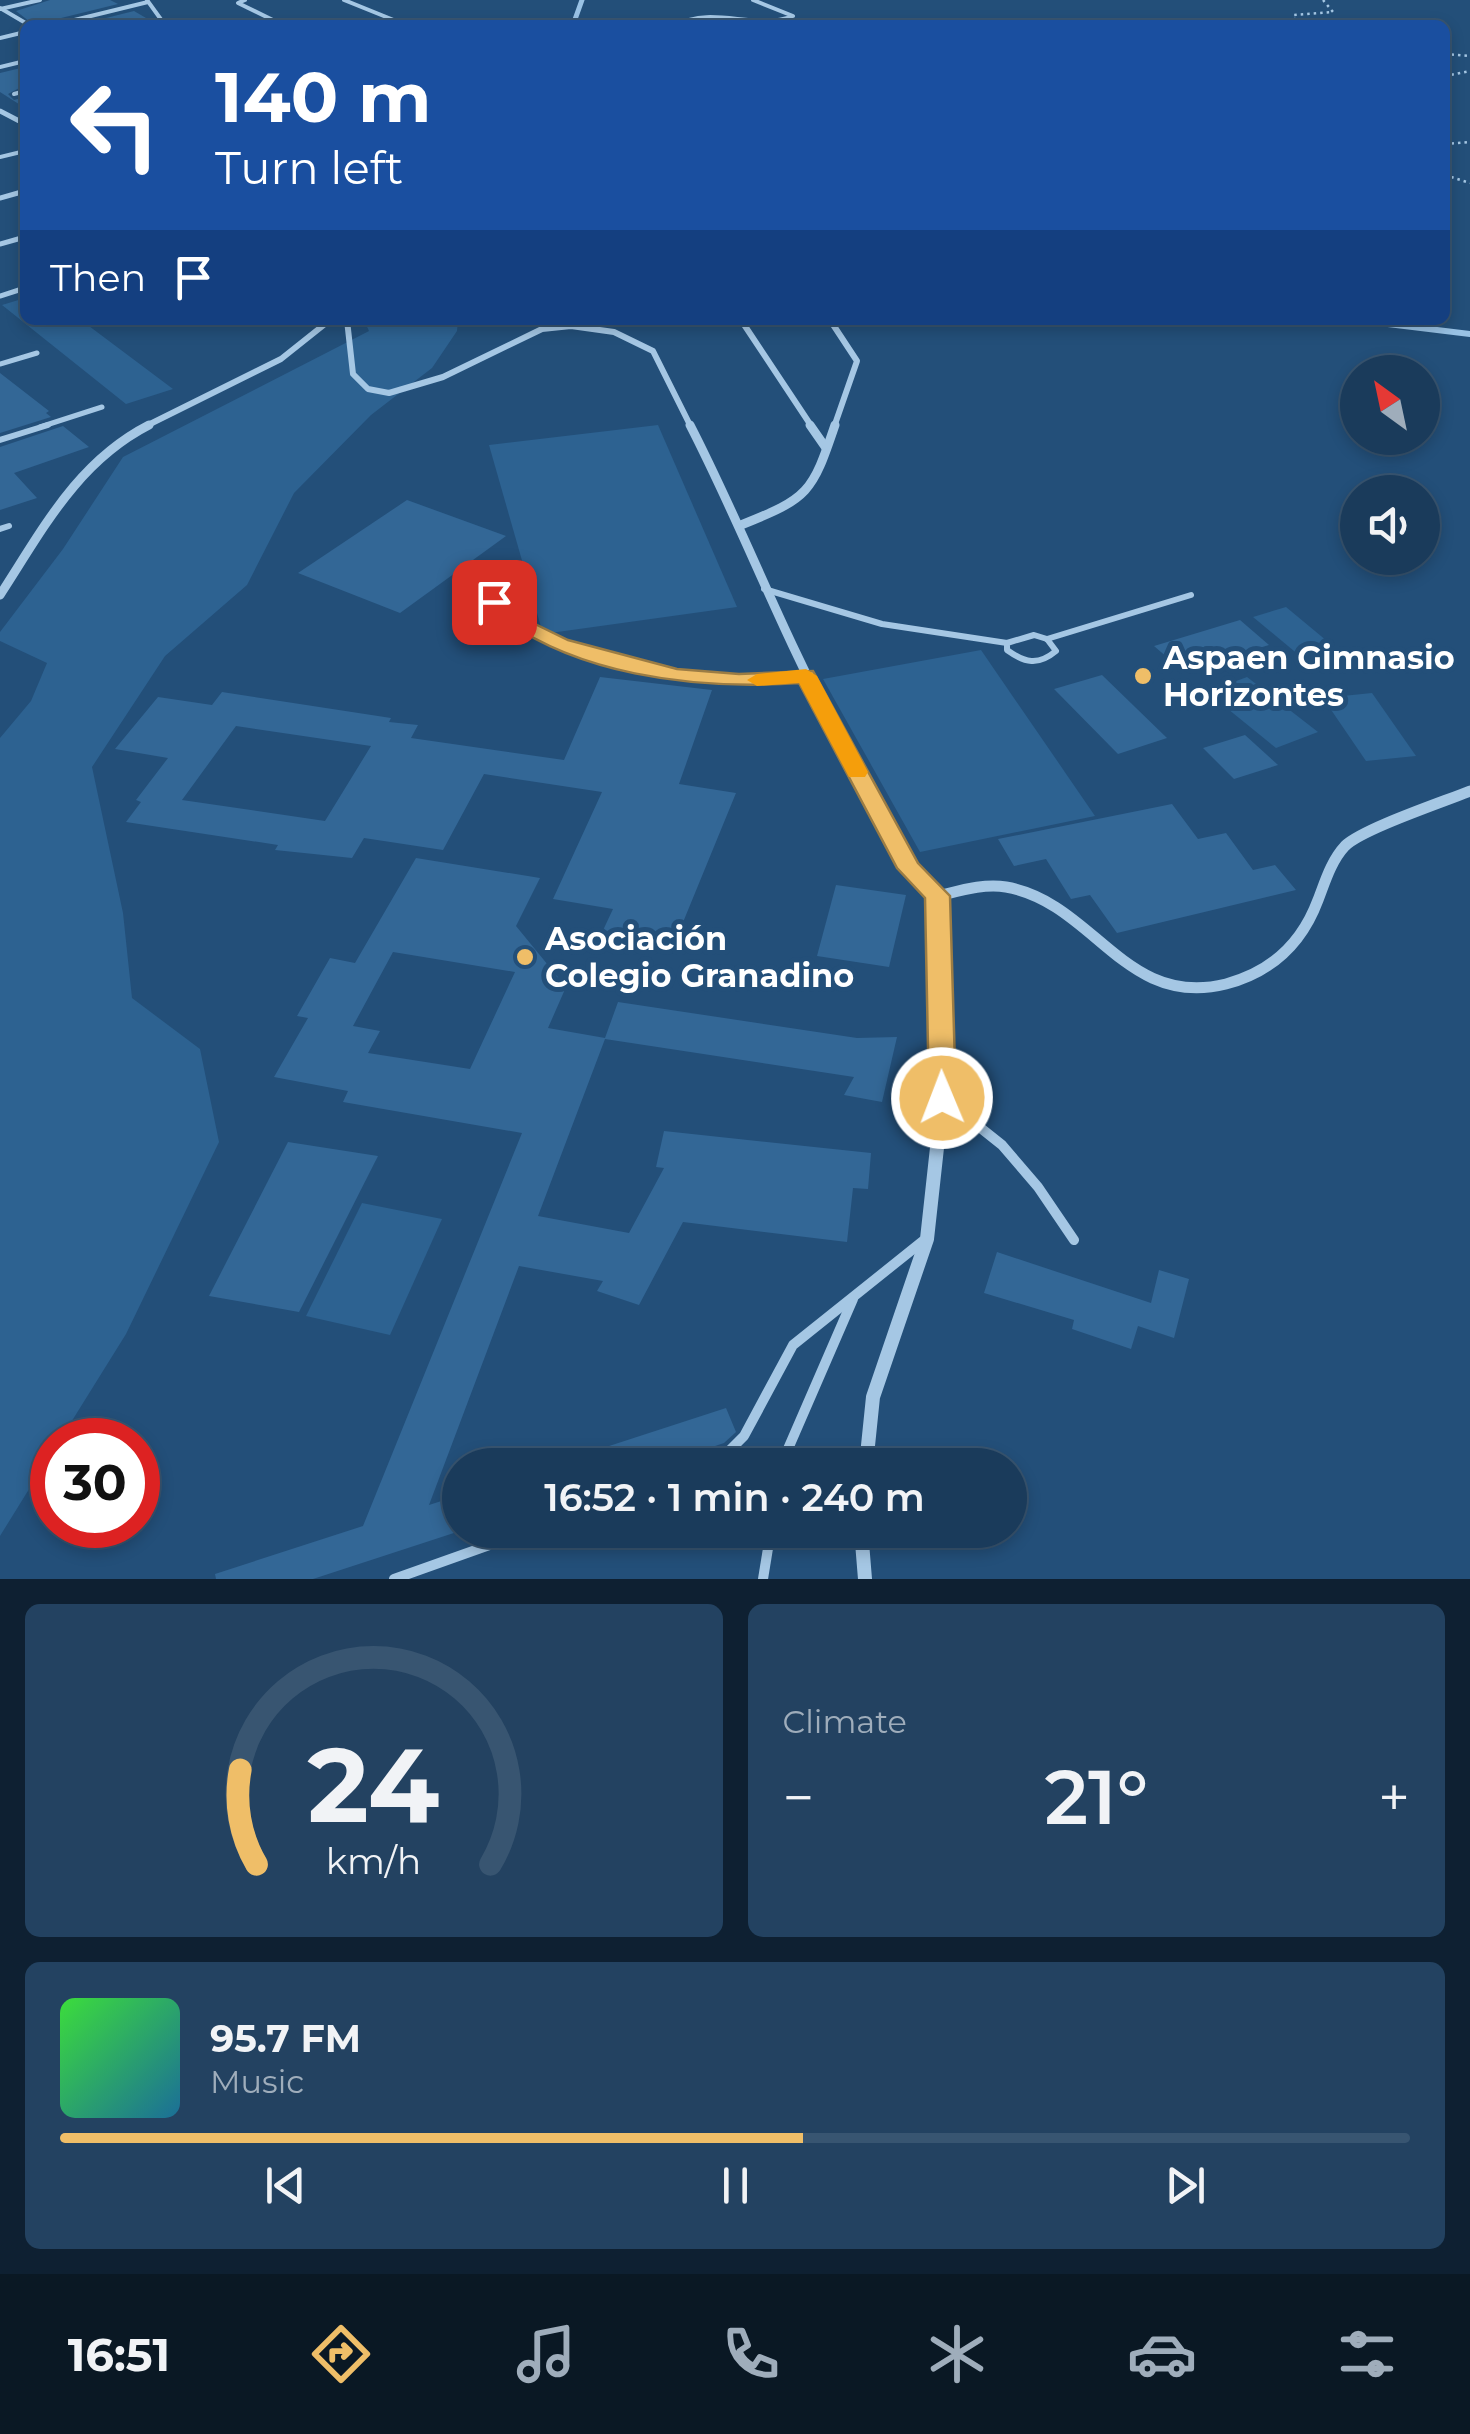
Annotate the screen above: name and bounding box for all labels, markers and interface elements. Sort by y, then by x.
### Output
text: 140 m [215,54,431,140]
icon: left [50,60,180,190]
text: Turn left [215,140,403,195]
icon: arrive [166,250,221,305]
text: Then [50,254,146,301]
north arrow [1340,355,1440,455]
map controls [1340,355,1440,575]
button: sound [1340,475,1440,575]
pin [452,560,537,645]
icon: arrive [467,575,522,630]
place label: Aspaen Gimnasio Horizontes [1162,638,1455,714]
marker: Aspaen Gimnasio Horizontes [1132,665,1154,687]
place label: Asociación Colegio Granadino [544,919,854,995]
marker: Asociación Colegio Granadino [514,946,536,968]
position arrow [890,1046,994,1150]
speed limit sign: 30 [30,1418,160,1548]
text: 16:52 · 1 min · 240 m [544,1474,925,1521]
text: Climate [783,1702,907,1741]
text: 24 [308,1721,440,1848]
text: 21° [1044,1751,1148,1843]
text: − [783,1764,814,1831]
text: + [1378,1764,1410,1831]
text: km/h [326,1839,421,1883]
text: 95.7 FM [210,2015,361,2062]
text: Music [210,2062,304,2101]
icon: previous [258,2158,313,2213]
icon: pause [708,2158,763,2213]
icon: next [1158,2158,1213,2213]
icon: directions [306,2319,376,2389]
icon: music [511,2319,581,2389]
icon: phone [716,2319,786,2389]
icon: climate [922,2319,992,2389]
icon: car [1127,2319,1197,2389]
icon: filters [1332,2319,1402,2389]
text: 16:51 [68,2327,170,2382]

